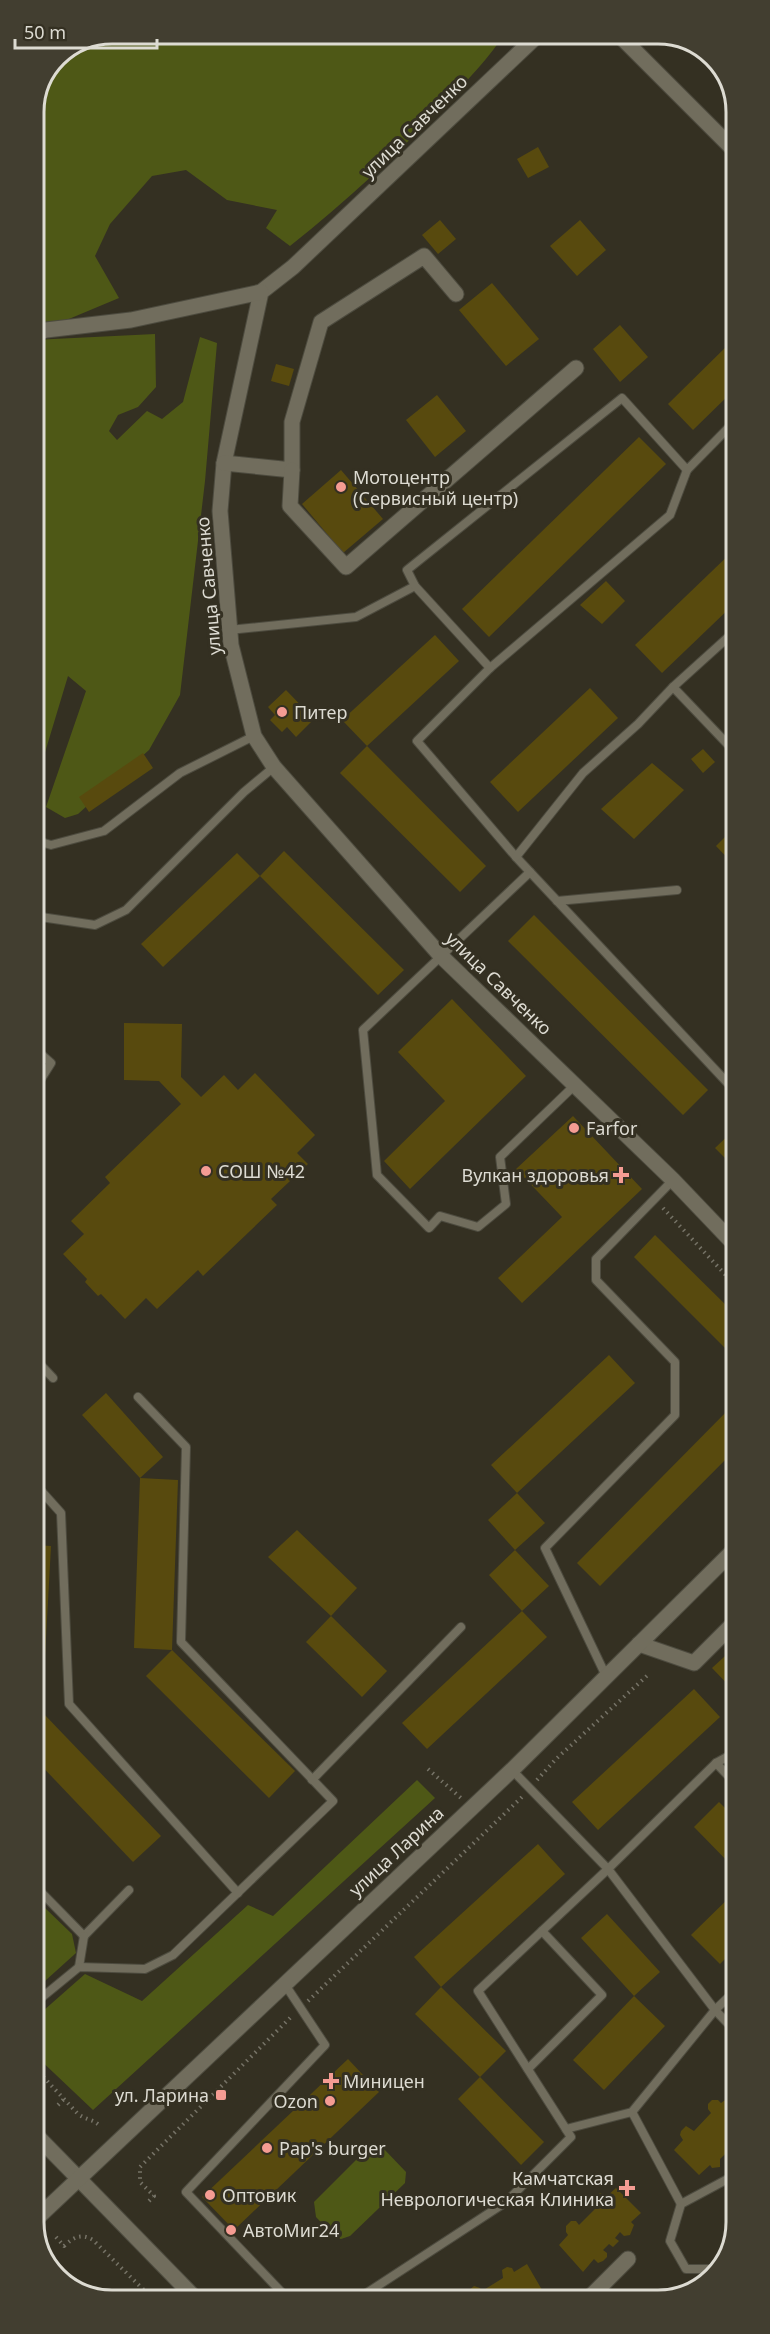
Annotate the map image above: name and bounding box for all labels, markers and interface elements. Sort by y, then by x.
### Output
scale bar [15,12,158,50]
text: 50 m [24,20,66,44]
street label: улица Савченко [356,69,472,183]
place label: Мотоцентр (Сервисный центр) [353,465,518,510]
marker: Мотоцентр (Сервисный центр) [334,480,348,494]
street label: улица Савченко [190,516,226,656]
place label: Питер [294,700,347,724]
marker: Питер [275,705,289,719]
street label: улица Савченко [441,926,557,1040]
place label: Farfor [586,1116,638,1140]
marker: Farfor [567,1121,581,1135]
place label: СОШ №42 [218,1159,305,1183]
place label: Вулкан здоровья [462,1163,609,1187]
marker: СОШ №42 [199,1164,213,1178]
marker: Вулкан здоровья [614,1168,628,1182]
street label: улица Ларина [343,1801,449,1901]
place label: Миницен [343,2069,425,2093]
marker: Миницен [324,2074,338,2088]
place label: ул. Ларина [115,2083,209,2107]
marker: ул. Ларина [214,2088,228,2102]
place label: Ozon [273,2089,318,2113]
marker: Ozon [323,2094,337,2108]
place label: Pap's burger [279,2136,386,2160]
marker: Pap's burger [260,2141,274,2155]
place label: Камчатская Неврологическая Клиника [381,2166,614,2211]
marker: Камчатская Неврологическая Клиника [618,2179,636,2197]
place label: Оптовик [222,2183,297,2207]
marker: Оптовик [203,2188,217,2202]
place label: АвтоМиг24 [243,2218,339,2242]
marker: АвтоМиг24 [224,2223,238,2237]

